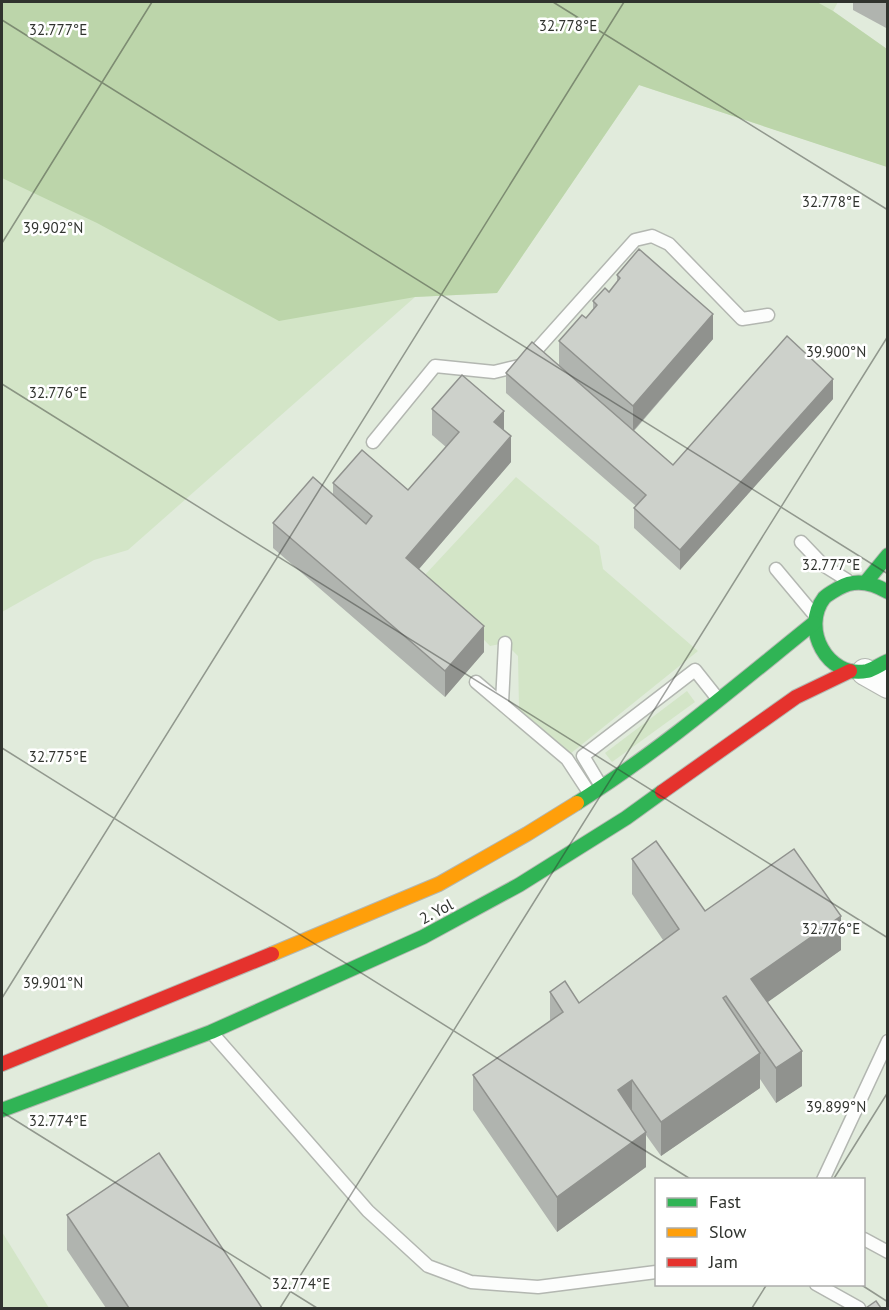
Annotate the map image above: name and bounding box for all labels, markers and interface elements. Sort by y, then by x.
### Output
text: 32.778°E [539,16,597,35]
text: 32.777°E [29,20,87,39]
text: 32.778°E [802,192,860,211]
text: 39.902°N [23,218,83,237]
text: 39.900°N [806,342,866,361]
text: 32.776°E [29,383,87,402]
text: 32.777°E [802,555,860,574]
text: 32.775°E [29,747,87,766]
street label: 2. Yol [416,894,457,928]
text: 32.776°E [802,919,860,938]
text: 39.901°N [23,973,83,992]
text: 39.899°N [806,1097,866,1116]
text: 32.774°E [29,1111,87,1130]
legend [655,1178,865,1286]
text: Fast [709,1190,741,1213]
text: Slow [709,1220,747,1243]
text: Jam [708,1250,738,1273]
text: 32.774°E [272,1274,330,1293]

